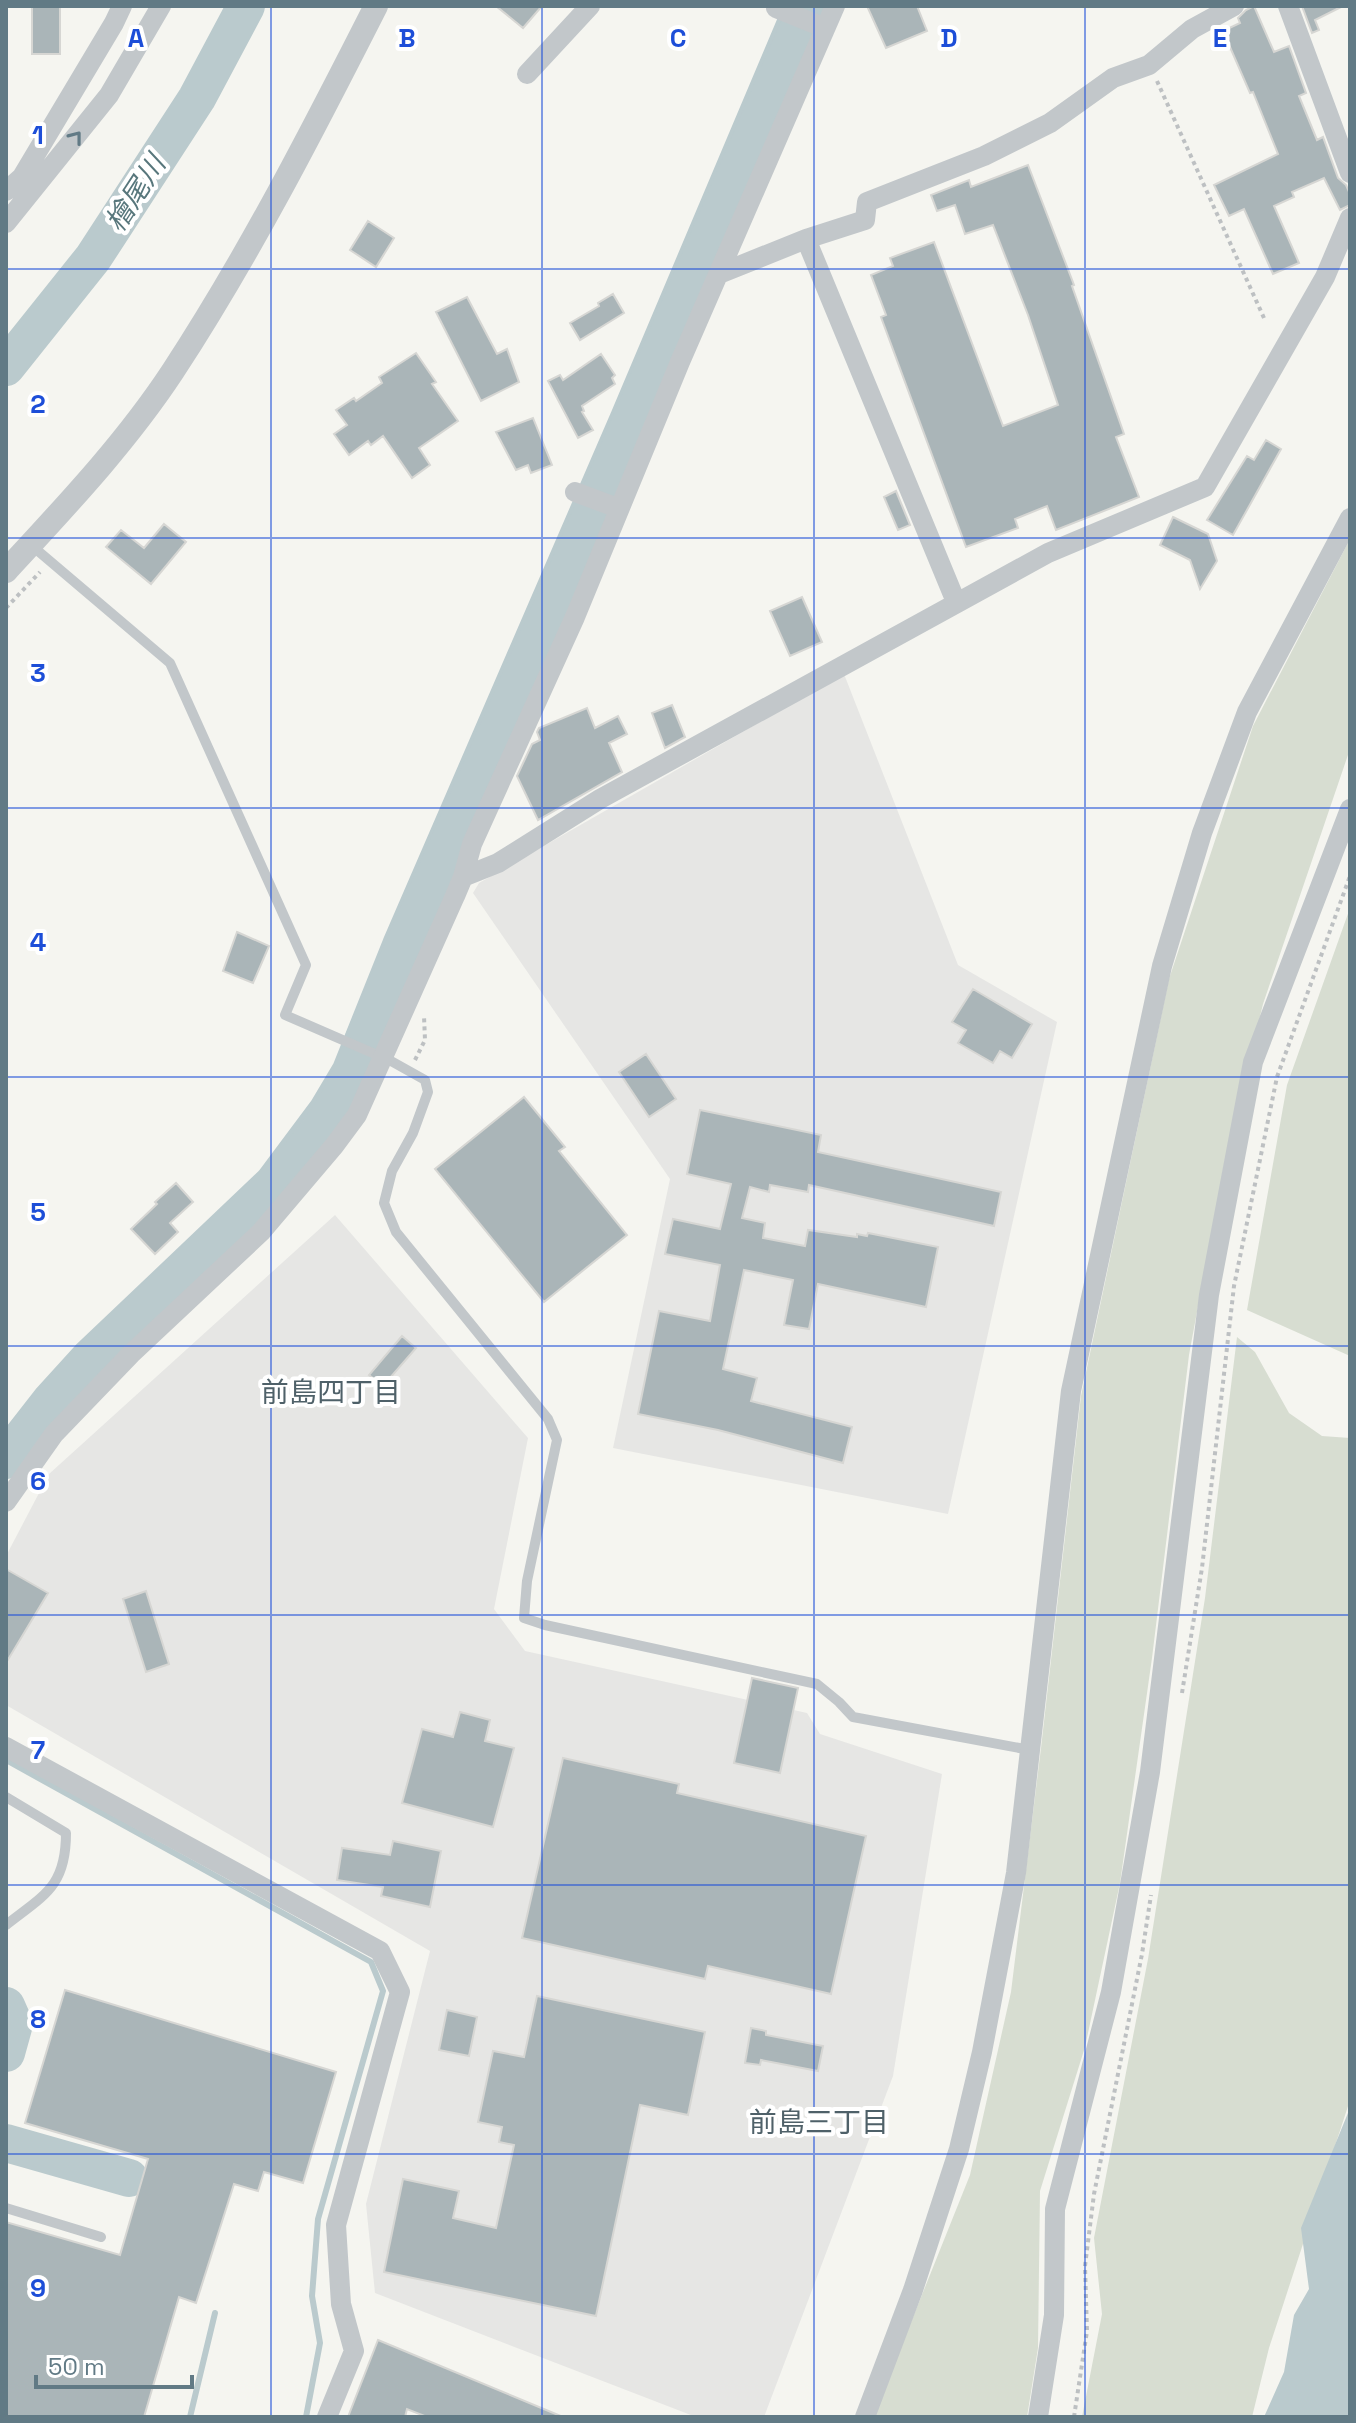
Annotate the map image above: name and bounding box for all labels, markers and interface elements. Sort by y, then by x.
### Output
text: A [128,21,145,55]
text: B [398,21,416,55]
text: C [670,21,686,55]
text: D [940,21,958,55]
text: E [1213,21,1227,55]
text: 1 [32,118,44,152]
one-way arrow [66,131,80,146]
water label: 檜尾川 [97,145,175,238]
text: 2 [30,387,46,421]
text: 3 [30,656,46,690]
text: 4 [30,925,46,959]
text: 5 [30,1195,46,1229]
district label: 前島四丁目 [261,1374,401,1410]
text: 6 [30,1464,46,1498]
text: 7 [31,1733,45,1767]
text: 8 [30,2002,46,2036]
district label: 前島三丁目 [749,2104,889,2140]
text: 9 [30,2271,46,2305]
scale bar [36,2339,192,2389]
text: 50 m [48,2351,105,2382]

